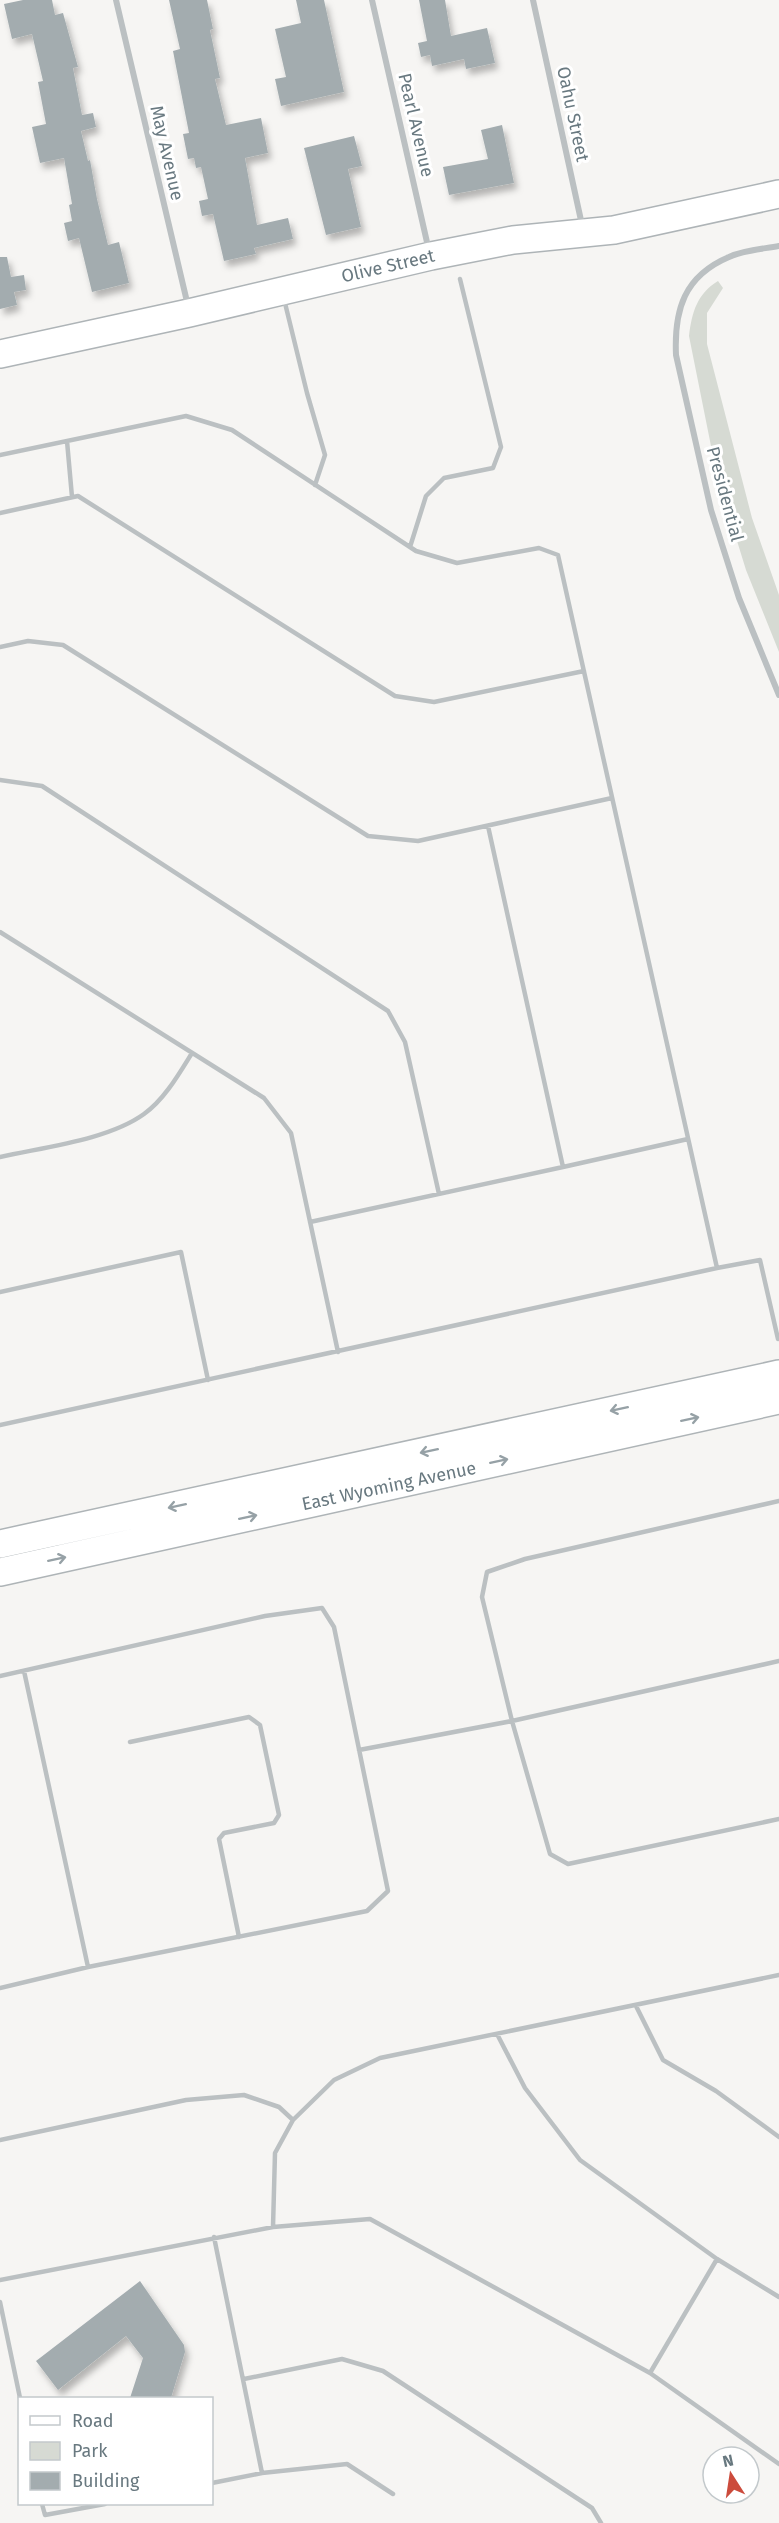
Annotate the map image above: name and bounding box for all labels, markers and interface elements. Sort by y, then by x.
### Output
street label: Oahu Street [552,64,594,164]
street label: Pearl Avenue [393,71,439,179]
street label: May Avenue [145,103,189,203]
street label: Olive Street [339,244,437,287]
street label: Presidential [702,444,748,544]
one-way arrow [610,1404,630,1415]
one-way arrow [680,1413,699,1425]
one-way arrow [419,1446,439,1457]
one-way arrow [490,1455,509,1467]
street label: East Wyoming Avenue [300,1457,478,1515]
one-way arrow [167,1501,187,1512]
one-way arrow [237,1511,257,1522]
one-way arrow [47,1553,66,1564]
legend [18,2397,213,2505]
text: Road [72,2410,114,2432]
text: Park [72,2440,108,2462]
north arrow [701,2445,761,2505]
text: N [721,2450,735,2471]
text: Building [72,2470,140,2492]

